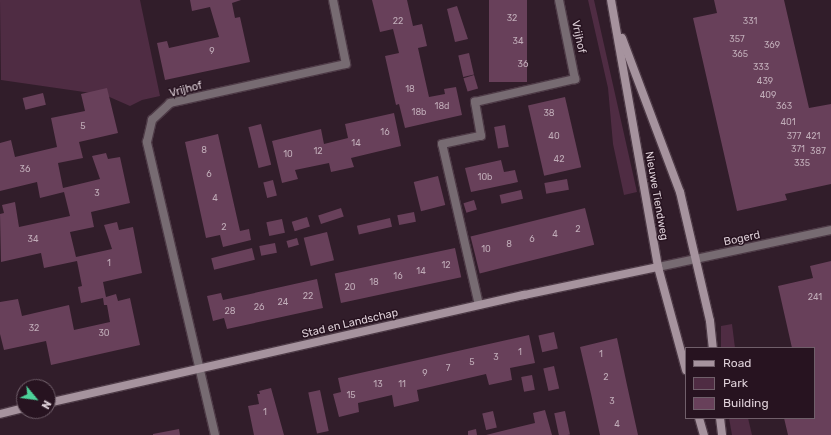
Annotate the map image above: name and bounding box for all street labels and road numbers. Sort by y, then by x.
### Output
street label: Vrijhof [568,19,588,55]
street label: Vrijhof [168,79,204,101]
street label: Nieuwe Tiendweg [642,150,670,242]
street label: Bogerd [723,229,761,249]
street label: Stad en Landschap [301,306,399,342]

